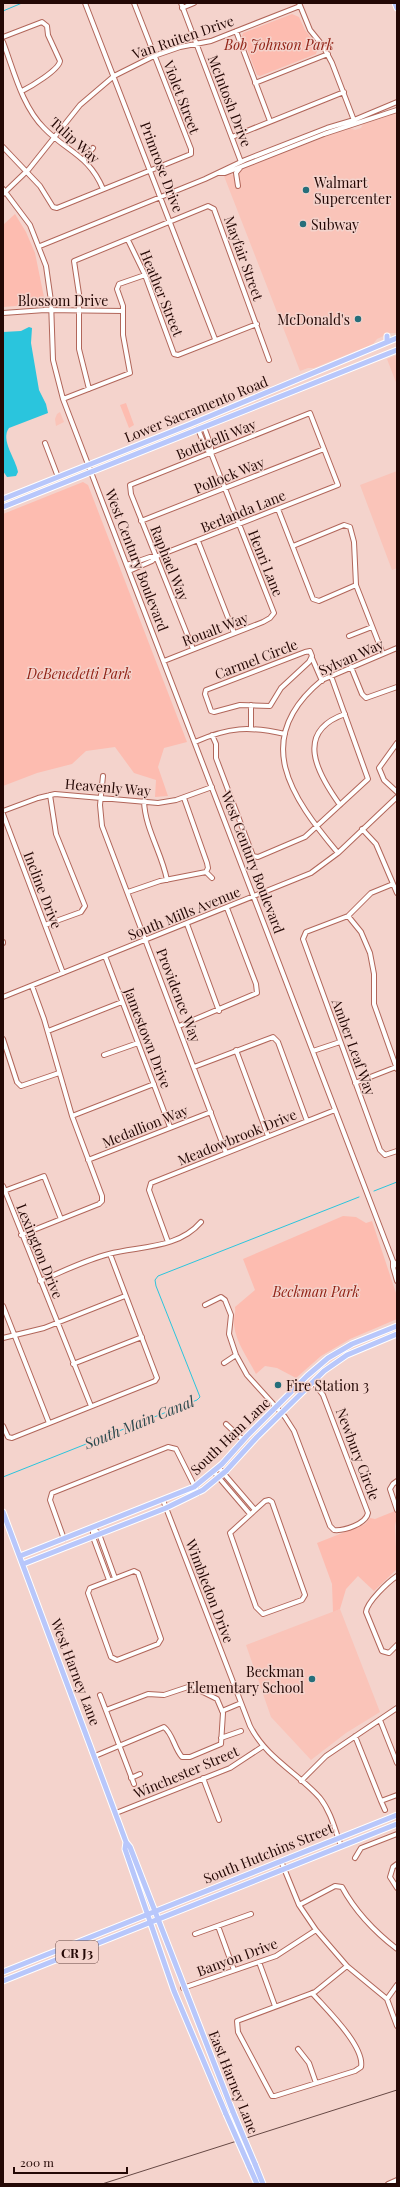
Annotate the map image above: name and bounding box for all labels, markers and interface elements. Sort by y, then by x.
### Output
street label: Van Ruiten Drive [129,11,236,64]
park label: Bob Johnson Park [223,35,334,54]
street label: McIntosh Drive [204,52,256,150]
street label: Violet Street [159,57,205,137]
street label: Tulip Way [46,113,104,167]
street label: Primrose Drive [136,119,188,215]
place label: Walmart Supercenter [313,173,392,208]
marker: Walmart Supercenter [301,185,311,195]
street label: Mayfair Street [220,213,268,304]
place label: Subway [311,215,359,234]
marker: Subway [298,219,308,229]
street label: Heather Street [136,247,188,340]
street label: Blossom Drive [18,291,108,310]
place label: McDonald's [277,310,350,329]
marker: McDonald's [353,314,363,324]
street label: Lower Sacramento Road [121,371,271,447]
street label: Botticelli Way [173,414,259,464]
street label: Pollock Way [191,452,267,498]
street label: West Century Boulevard [101,485,173,634]
street label: Berlanda Lane [198,485,288,537]
street label: Raphael Way [146,523,194,603]
street label: Henri Lane [244,527,288,599]
street label: Roualt Way [179,608,251,650]
street label: Carmel Circle [212,634,300,684]
street label: Sylvan Way [315,634,387,680]
park label: DeBenedetti Park [26,664,131,683]
street label: Heavenly Way [64,774,152,800]
street label: West Century Boulevard [217,787,289,936]
street label: Incline Drive [20,849,66,931]
street label: South Mills Avenue [125,882,243,944]
street label: Providence Way [152,945,206,1045]
street label: Jamestown Drive [120,984,176,1091]
street label: Amber Leaf Way [327,995,380,1098]
street label: Medallion Way [99,1100,191,1152]
street label: Meadowbrook Drive [175,1104,299,1170]
street label: Lexington Drive [12,1201,68,1301]
park label: Beckman Park [271,1282,360,1301]
place label: Fire Station 3 [286,1376,369,1395]
marker: Fire Station 3 [273,1380,283,1390]
water label: South Main Canal [80,1390,198,1454]
street label: South Ham Lane [186,1393,274,1479]
street label: Newbury Circle [332,1405,384,1503]
street label: Wimbledon Drive [181,1536,238,1646]
street label: West Harney Lane [47,1615,105,1728]
place label: Beckman Elementary School [187,1662,305,1697]
marker: Beckman Elementary School [307,1674,317,1684]
street label: Winchester Street [130,1741,242,1803]
street label: South Hutchins Street [200,1818,337,1888]
street label: Banyon Drive [194,1934,280,1980]
road number: CR J3 [56,1941,98,1963]
street label: East Harney Lane [205,2028,263,2136]
scale bar [14,2149,127,2175]
text: 200 m [20,2154,54,2170]

